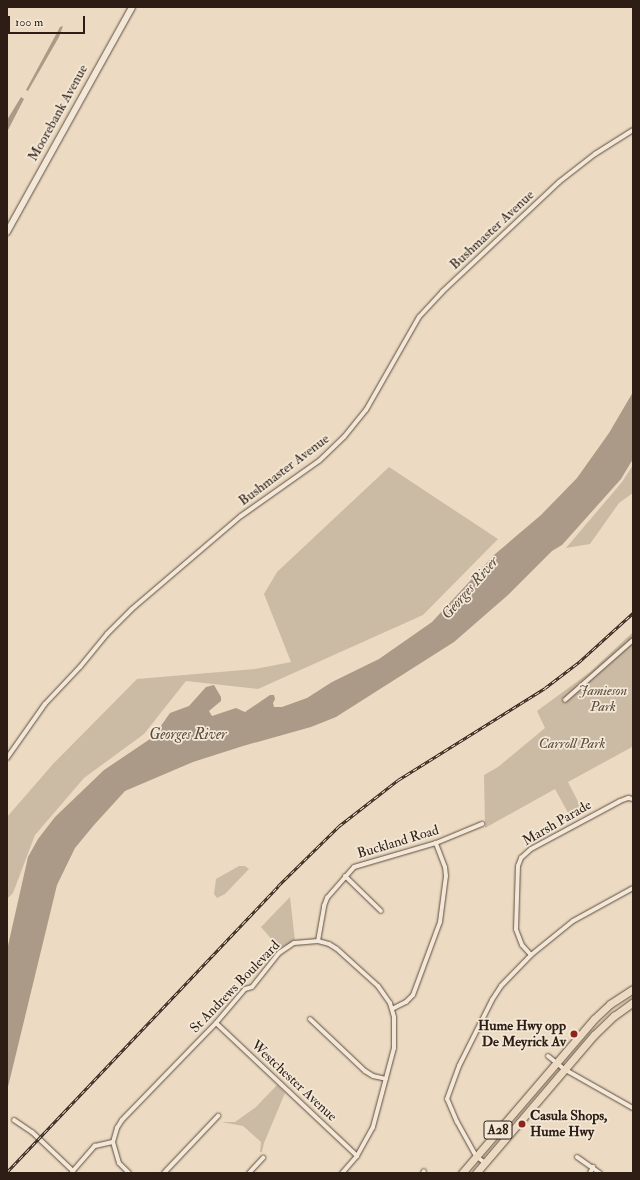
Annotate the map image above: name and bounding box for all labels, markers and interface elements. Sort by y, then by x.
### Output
scale bar [10,8,87,34]
text: 100 m [15,15,43,30]
street label: Moorebank Avenue [25,62,91,164]
street label: Bushmaster Avenue [446,187,538,273]
street label: Bushmaster Avenue [235,430,333,510]
water label: Georges River [438,553,502,623]
park label: Jamieson Park [579,683,627,716]
water label: Georges River [149,726,227,744]
park label: Carroll Park [539,736,605,752]
street label: Marsh Parade [520,797,594,849]
street label: Buckland Road [355,822,441,862]
street label: St Andrews Boulevard [187,937,283,1037]
place label: Hume Hwy opp De Meyrick Av [478,1018,566,1050]
marker: Hume Hwy opp De Meyrick Av [569,1029,579,1039]
street label: Westchester Avenue [248,1037,340,1125]
place label: Casula Shops, Hume Hwy [530,1108,607,1140]
road number: A28 [483,1119,513,1141]
marker: Casula Shops, Hume Hwy [517,1119,527,1129]

